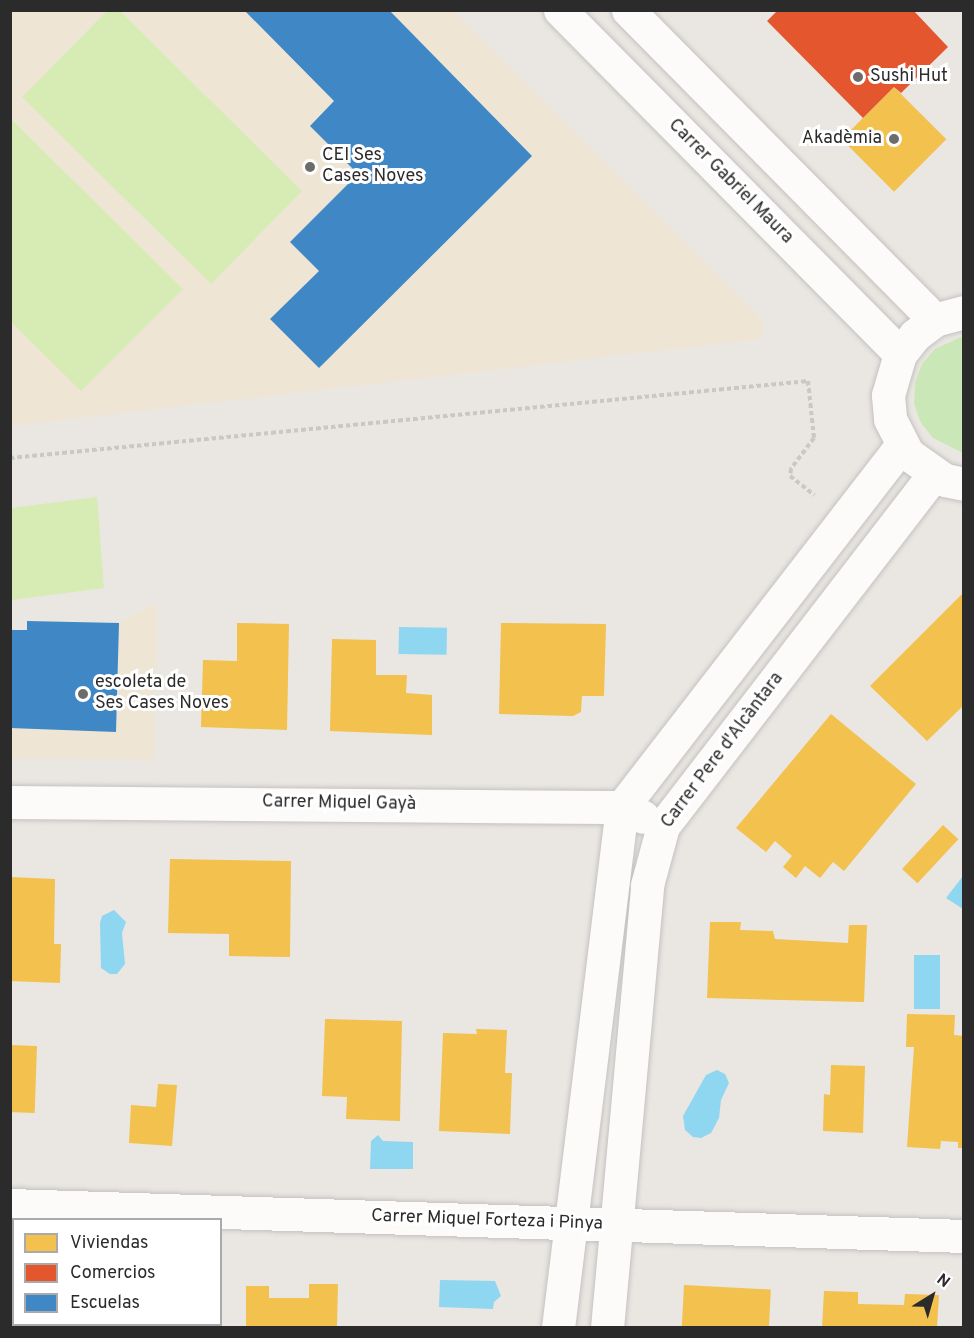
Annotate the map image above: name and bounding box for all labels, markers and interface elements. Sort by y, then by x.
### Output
place label: Sushi Hut [870,66,948,88]
marker: Sushi Hut [851,70,865,84]
street label: Carrer Gabriel Maura [663,115,797,249]
place label: Akadèmia [802,128,882,150]
marker: Akadèmia [887,132,901,146]
place label: CEI Ses Cases Noves [322,146,423,188]
marker: CEI Ses Cases Noves [303,160,317,174]
street label: Carrer Pere d'Alcàntara [657,669,789,833]
place label: escoleta de Ses Cases Noves [95,673,229,716]
marker: escoleta de Ses Cases Noves [76,687,90,701]
street label: Carrer Miquel Gayà [262,792,416,816]
street label: Carrer Miquel Forteza i Pinya [371,1206,603,1236]
legend [12,1218,222,1326]
text: Viviendas [70,1232,148,1255]
text: Comercios [70,1262,156,1285]
north arrow [902,1266,962,1326]
text: N [932,1270,953,1293]
text: Escuelas [70,1292,140,1315]

